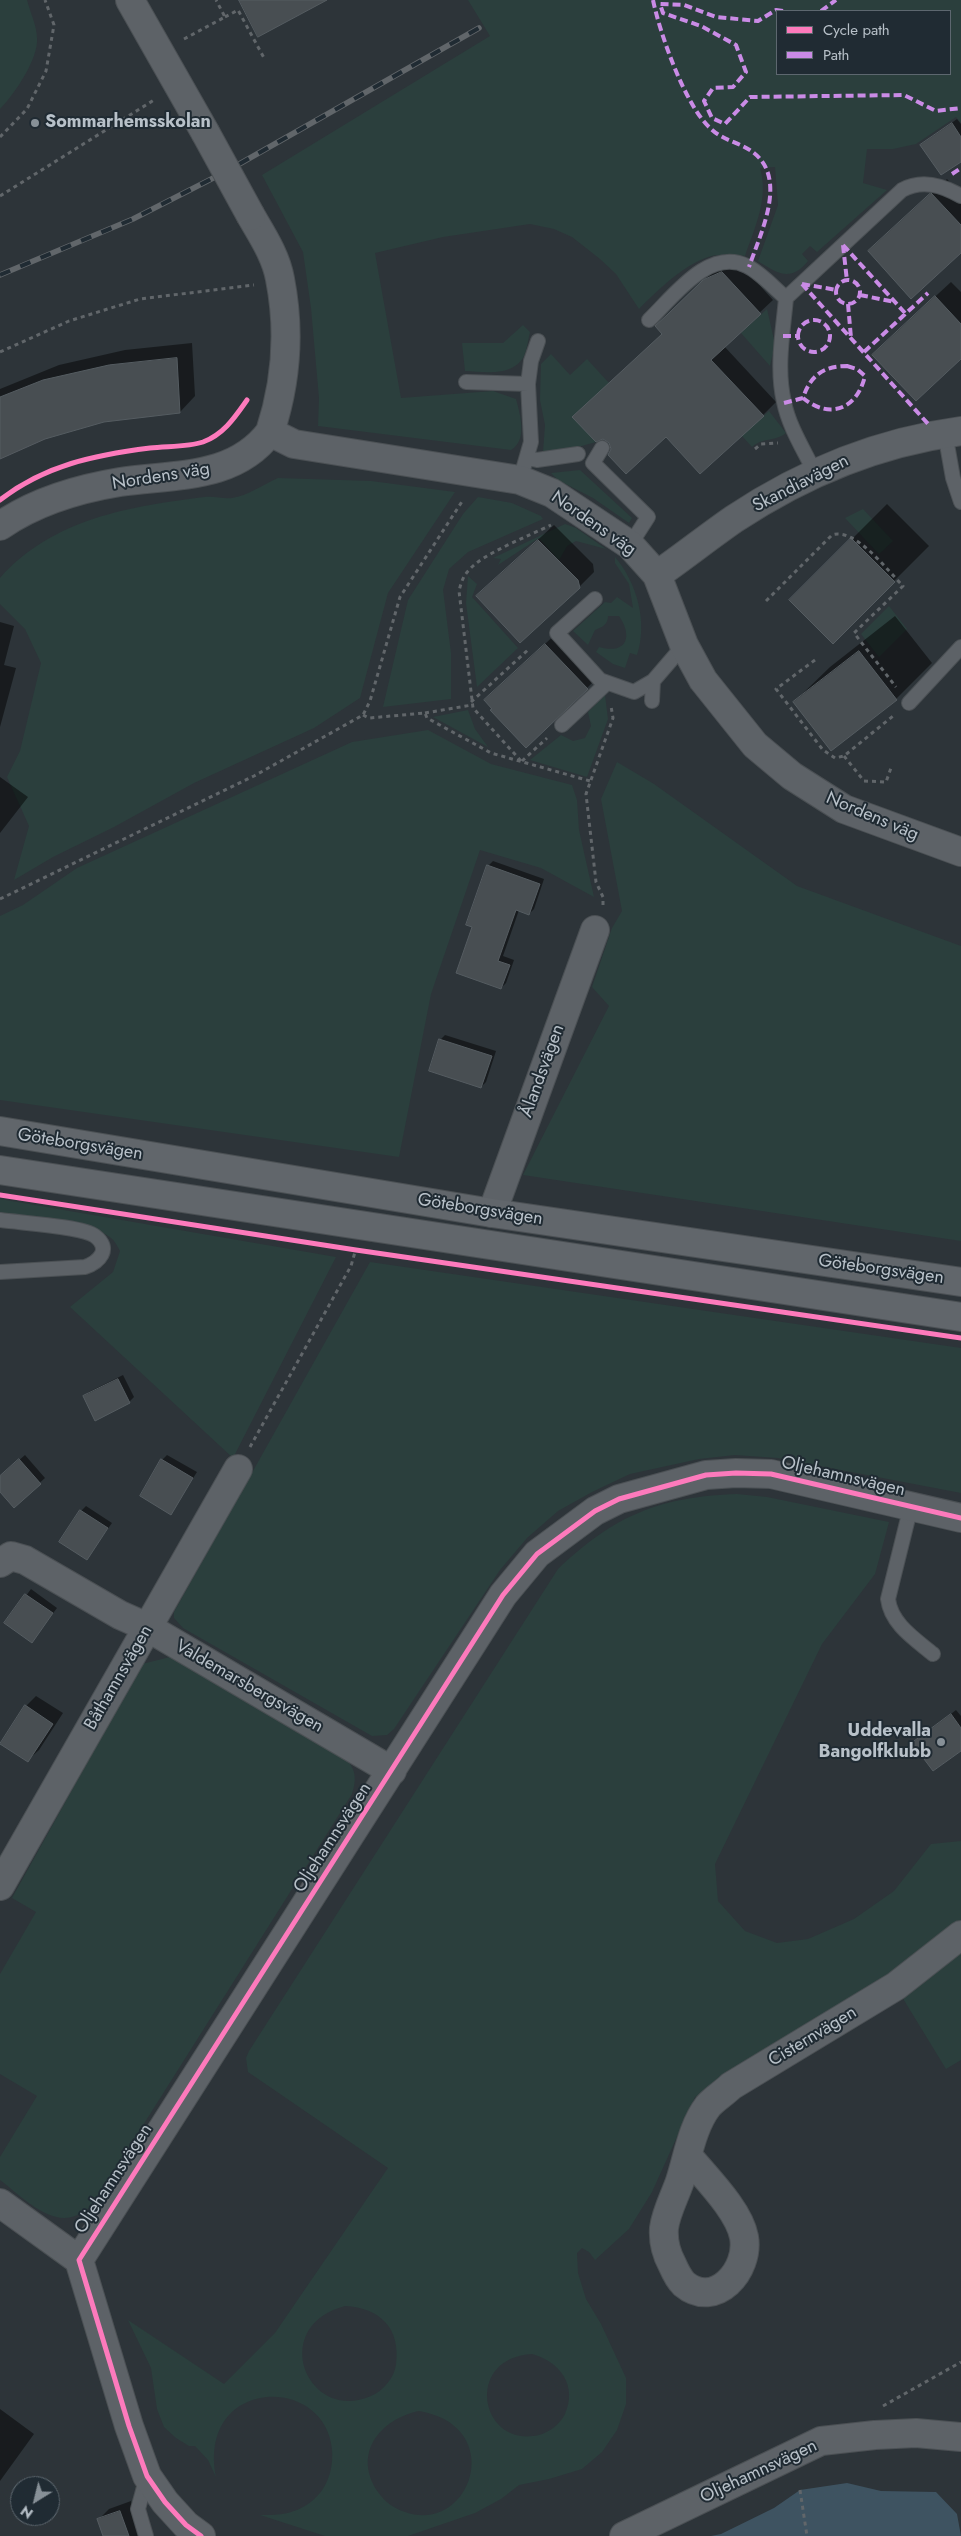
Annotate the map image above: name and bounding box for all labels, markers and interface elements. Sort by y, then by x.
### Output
legend [776,10,951,75]
text: Cycle path [823,19,890,41]
text: Path [823,44,849,66]
place label: Sommarhemsskolan [45,112,211,134]
marker: Sommarhemsskolan [29,117,41,129]
street label: Skandiavägen [749,451,853,517]
street label: Nordens väg [111,459,211,495]
street label: Nordens väg [546,487,640,561]
street label: Nordens väg [822,788,922,846]
street label: Ålandsvägen [516,1022,570,1120]
street label: Göteborgsvägen [16,1124,144,1166]
street label: Göteborgsvägen [416,1189,544,1231]
street label: Göteborgsvägen [817,1251,945,1289]
street label: Oljehamnsvägen [779,1452,907,1502]
street label: Båthamnsvägen [80,1622,158,1734]
street label: Valdemarsbergsvägen [171,1636,327,1738]
place label: Uddevalla Bangolfklubb [819,1721,931,1764]
marker: Uddevalla Bangolfklubb [935,1736,947,1748]
street label: Oljehamnsvägen [289,1779,377,1897]
street label: Cisternvägen [765,2002,861,2072]
street label: Oljehamnsvägen [70,2120,158,2238]
street label: Oljehamnsvägen [697,2435,821,2509]
north arrow [10,2476,60,2526]
text: N [16,2501,37,2524]

